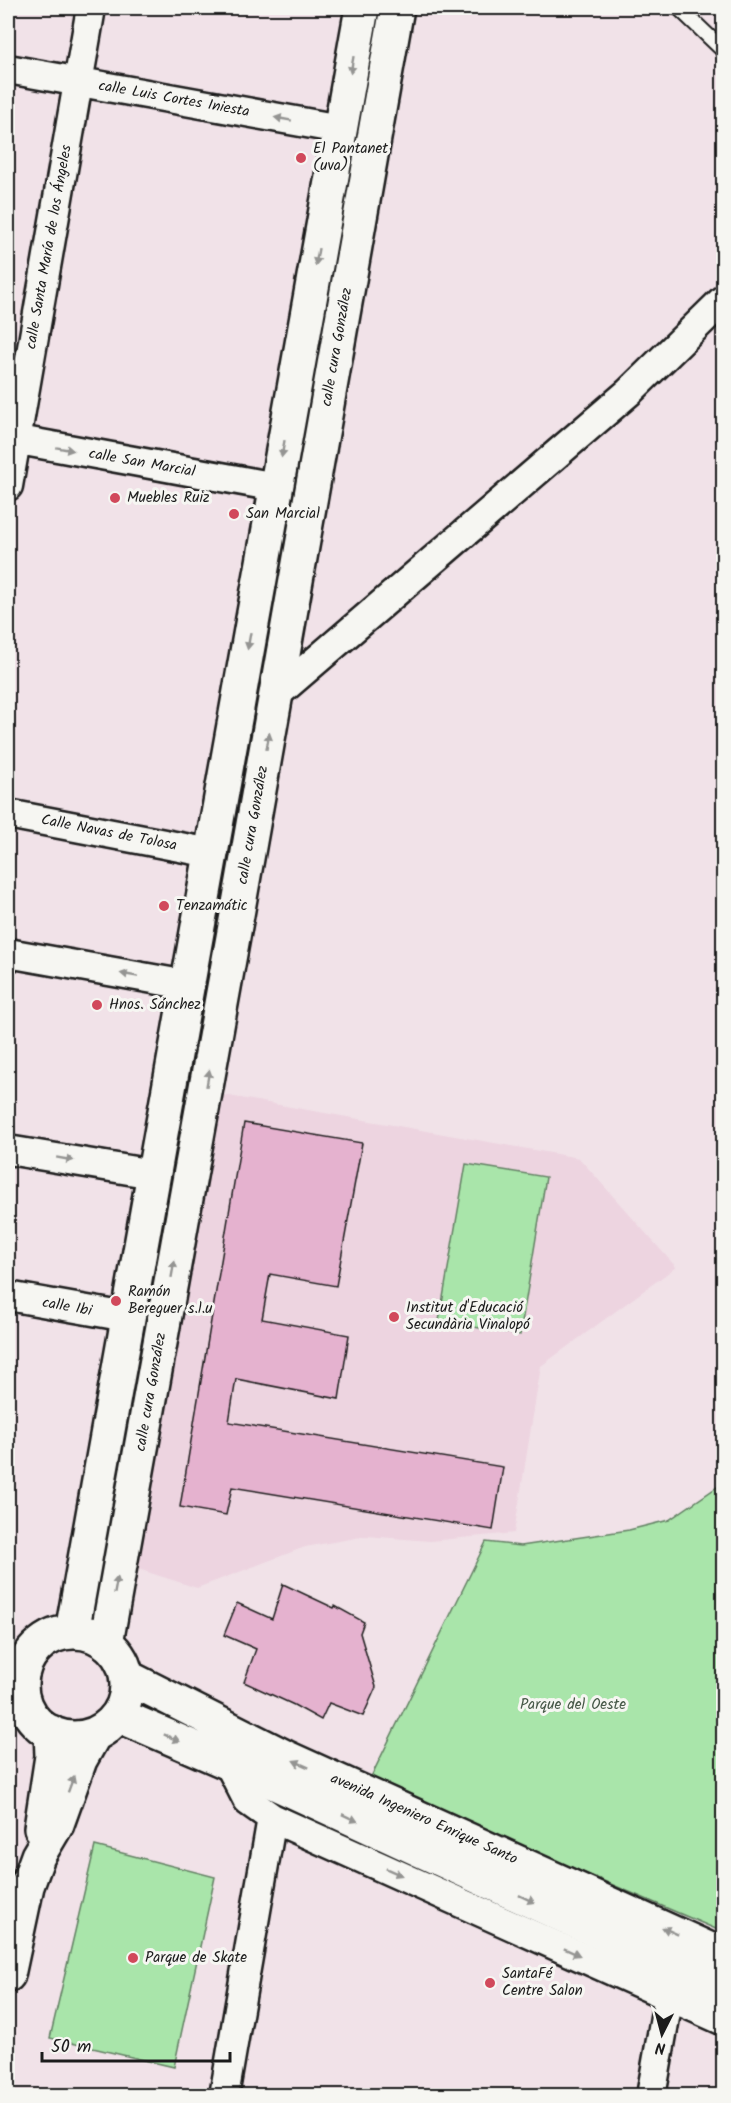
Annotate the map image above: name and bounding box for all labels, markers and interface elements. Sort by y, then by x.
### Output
one-way arrow [347,56,356,75]
street label: calle Luis Cortes Iniesta [97,74,251,124]
one-way arrow [273,114,292,123]
place label: El Pantanet (uva) [313,137,388,178]
street label: calle Santa María de los Ángeles [19,142,79,351]
marker: El Pantanet (uva) [294,151,308,165]
one-way arrow [313,248,322,267]
street label: calle cura González [315,285,359,408]
one-way arrow [278,440,287,459]
street label: calle San Marcial [87,442,197,484]
one-way arrow [56,445,75,454]
place label: Muebles Ruiz [127,486,210,510]
marker: Muebles Ruiz [108,491,122,505]
place label: San Marcial [246,502,320,526]
marker: San Marcial [227,507,241,521]
one-way arrow [244,632,253,651]
one-way arrow [263,731,272,750]
street label: calle cura González [231,763,275,886]
street label: Calle Navas de Tolosa [39,808,179,858]
place label: Tenzamátic [176,894,248,918]
marker: Tenzamátic [157,899,171,913]
one-way arrow [120,970,139,979]
place label: Hnos. Sánchez [109,993,201,1017]
marker: Hnos. Sánchez [90,998,104,1012]
one-way arrow [204,1068,213,1087]
one-way arrow [56,1155,75,1164]
one-way arrow [169,1260,178,1279]
place label: Ramón Bereguer s.l.u [128,1280,212,1321]
street label: calle Ibi [40,1291,95,1323]
marker: Ramón Bereguer s.l.u [109,1294,123,1308]
place label: Institut d'Educació Secundària Vinalopó [406,1296,531,1337]
marker: Institut d'Educació Secundària Vinalopó [387,1310,401,1324]
street label: calle cura González [129,1330,173,1453]
one-way arrow [112,1576,121,1595]
park label: Parque del Oeste [520,1693,626,1717]
one-way arrow [163,1734,181,1743]
one-way arrow [292,1759,310,1769]
street label: avenida Ingeniero Enrique Santo [326,1767,522,1871]
one-way arrow [67,1775,77,1793]
one-way arrow [342,1813,359,1822]
one-way arrow [385,1867,403,1877]
one-way arrow [519,1895,536,1904]
one-way arrow [662,1927,679,1936]
place label: Parque de Skate [145,1946,247,1970]
one-way arrow [563,1947,581,1957]
marker: Parque de Skate [126,1951,140,1965]
place label: SantaFé Centre Salon [502,1962,583,2003]
marker: SantaFé Centre Salon [483,1976,497,1990]
north arrow [632,2004,692,2064]
scale bar [42,2025,230,2063]
text: 50 m [51,2033,91,2062]
text: N [654,2034,667,2060]

